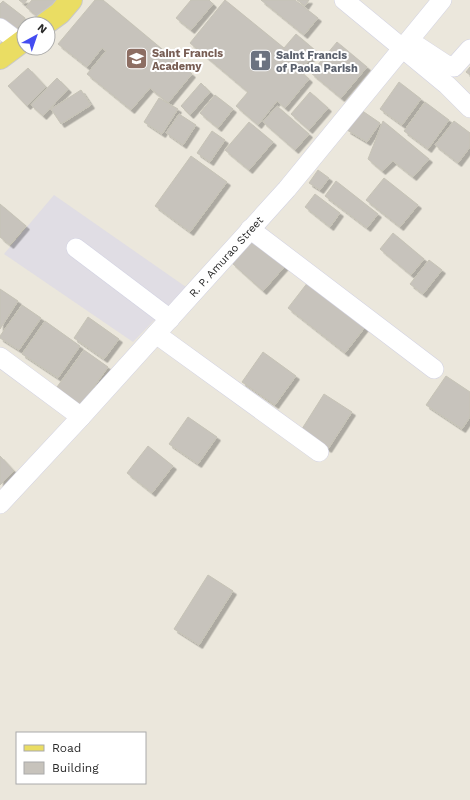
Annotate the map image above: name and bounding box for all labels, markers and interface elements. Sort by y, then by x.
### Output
north arrow [16,16,56,56]
text: N [35,21,49,36]
school or university icon: Saint Francis Academy [124,46,150,72]
place label: Saint Francis Academy [152,47,223,73]
church icon: Saint Francis of Paola Parish [247,48,273,74]
place label: Saint Francis of Paola Parish [276,49,358,75]
street label: R. P. Amurao Street [186,213,266,300]
legend [16,732,146,784]
text: Road [52,741,81,755]
text: Building [52,761,99,775]

